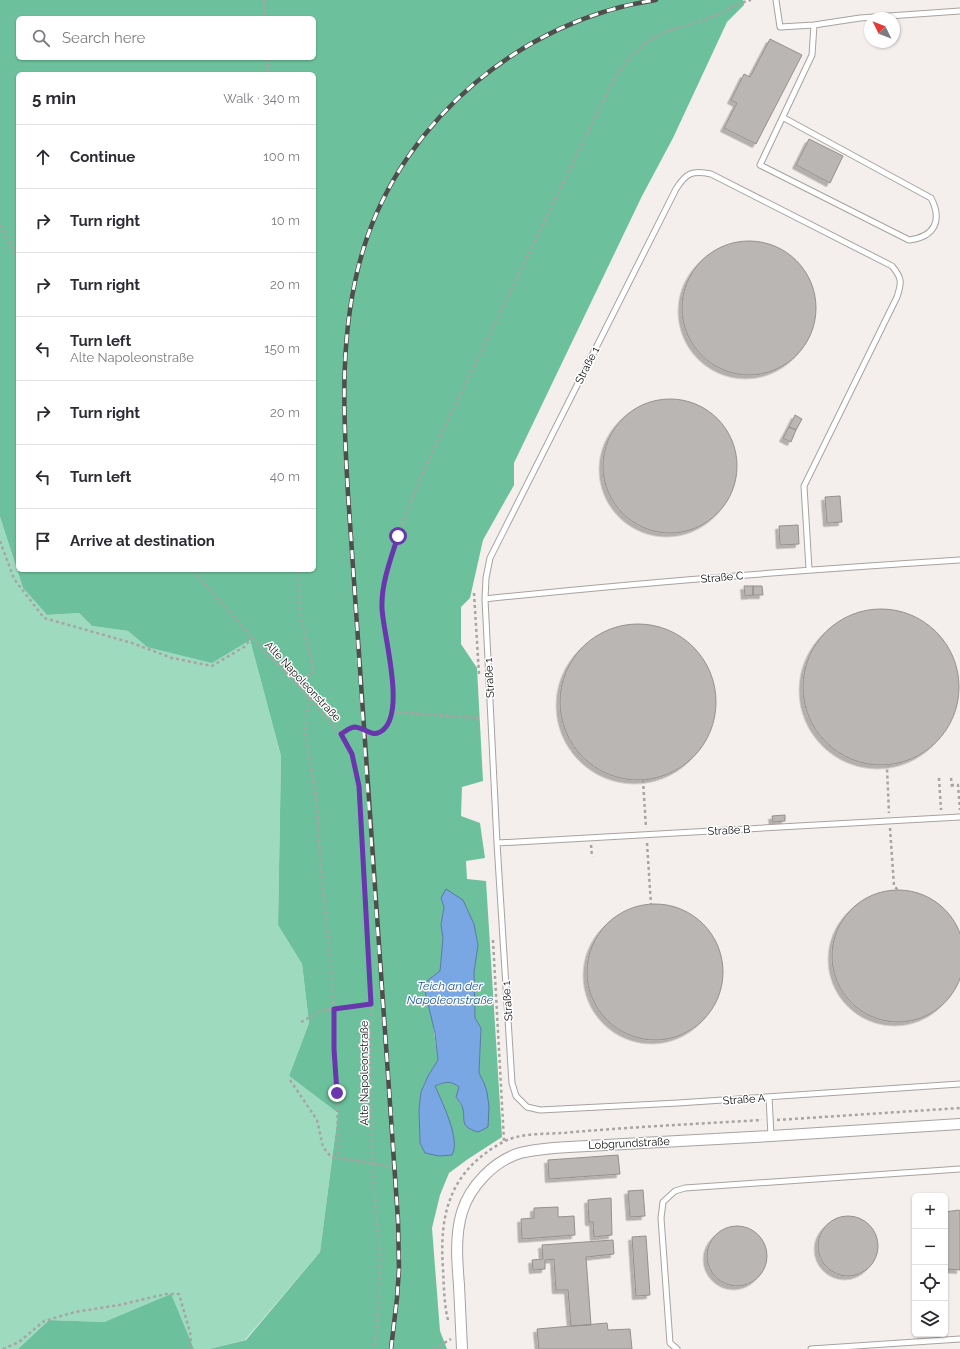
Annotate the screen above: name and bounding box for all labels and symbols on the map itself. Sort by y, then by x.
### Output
north arrow [864,12,900,48]
street label: Straße 1 [573,344,602,386]
route start [389,527,407,545]
street label: Straße C [700,569,744,586]
street label: Alte Napoleonstraße [262,639,343,724]
street label: Straße 1 [482,657,497,698]
street label: Straße B [707,823,751,838]
water label: Teich an der Napoleonstraße [407,979,494,1007]
street label: Straße 1 [500,980,515,1021]
street label: Alte Napoleonstraße [358,1020,371,1125]
route end [328,1084,346,1102]
street label: Straße A [722,1091,766,1107]
street label: Lobgrundstraße [588,1135,671,1152]

